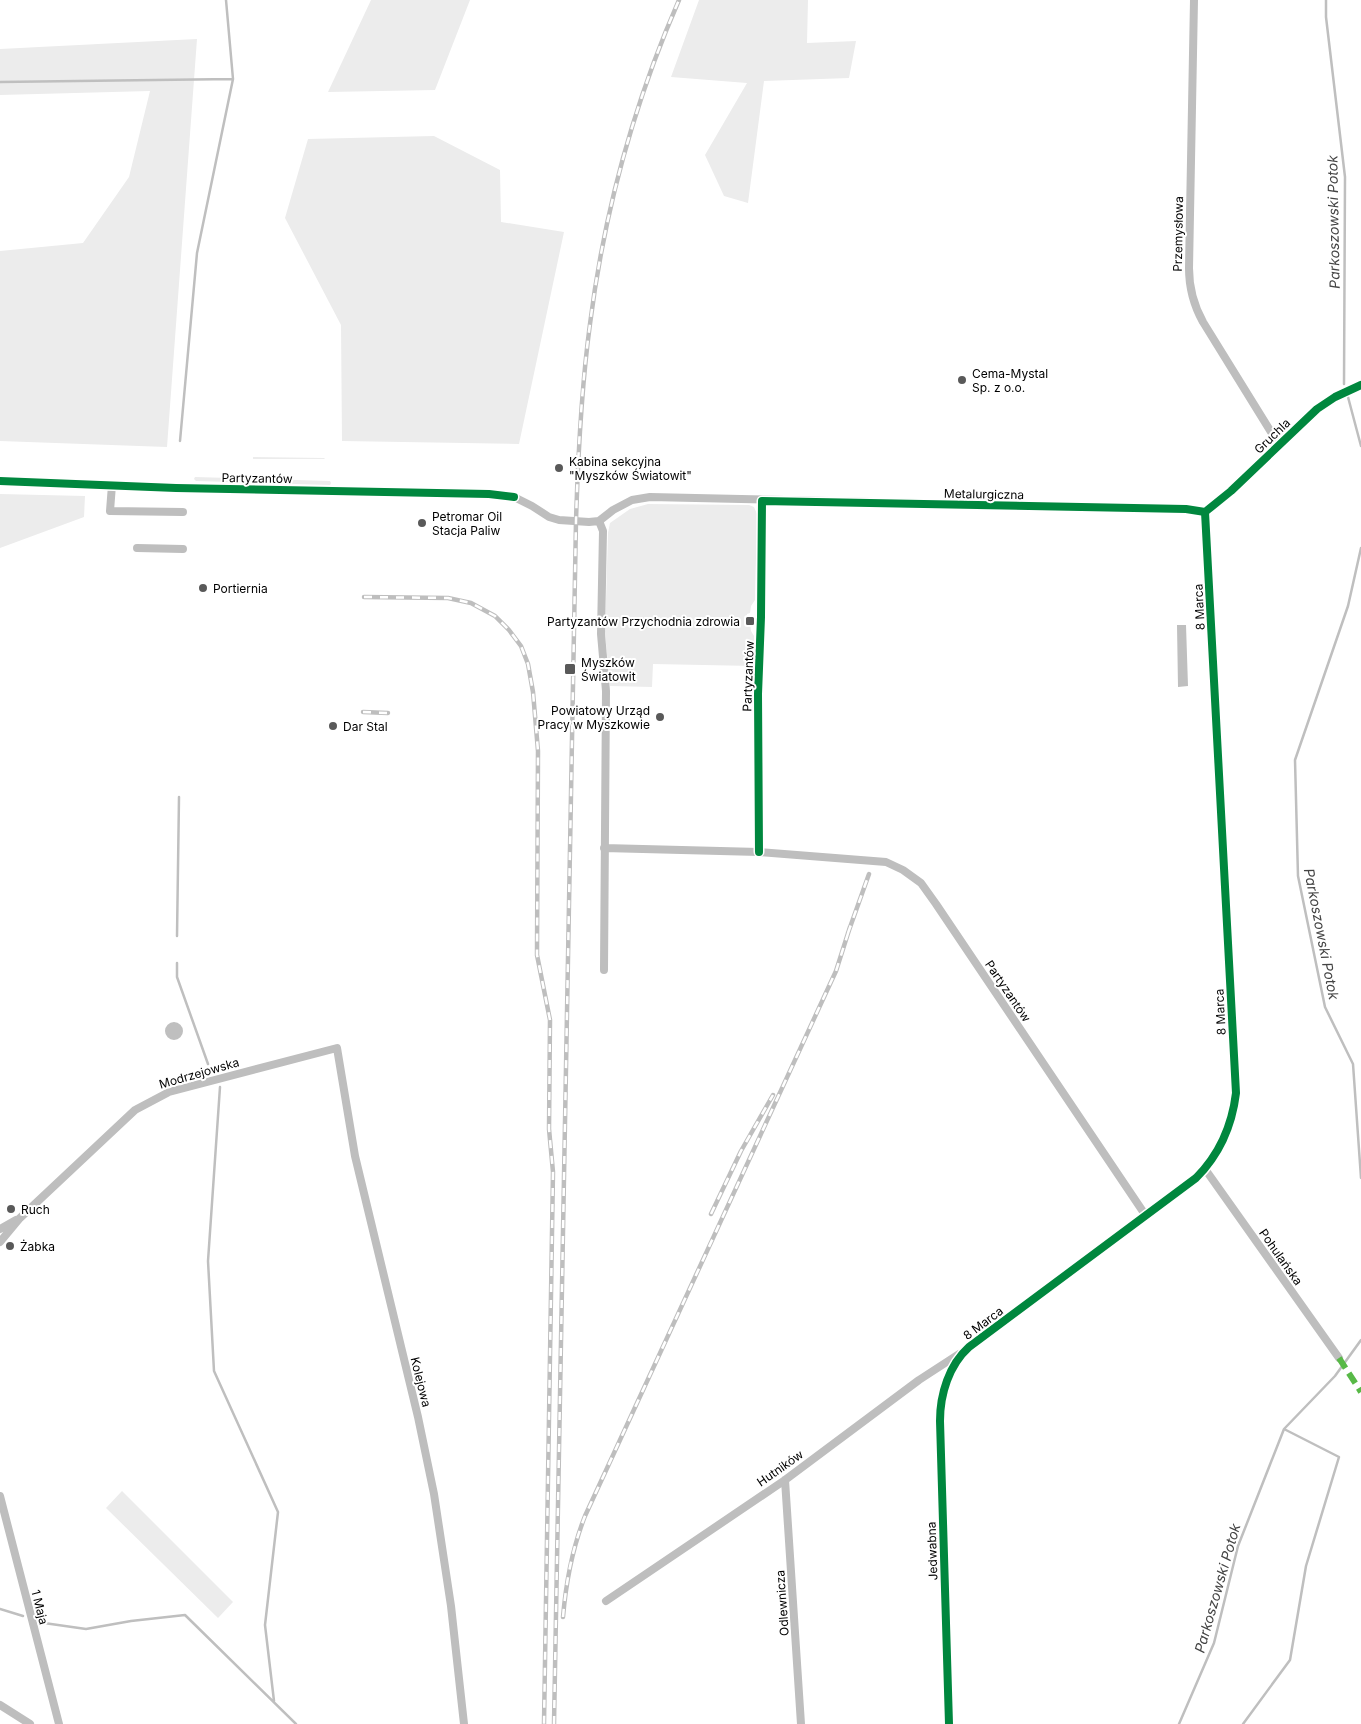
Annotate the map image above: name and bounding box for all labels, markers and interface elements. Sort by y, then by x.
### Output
water label: Parkoszowski Potok [1323,155,1343,289]
street label: Przemysłowa [1170,196,1186,272]
place label: Cema-Mystal Sp. z o.o. [972,366,1048,395]
marker: Cema-Mystal Sp. z o.o. [956,374,968,386]
street label: Gruchla [1251,415,1293,457]
place label: Kabina sekcyjna "Myszków Światowit" [569,454,692,483]
marker: Kabina sekcyjna "Myszków Światowit" [553,462,565,474]
street label: Partyzantów [221,470,293,486]
street label: Metalurgiczna [944,486,1024,502]
place label: Petromar Oil Stacja Paliw [432,509,502,538]
marker: Petromar Oil Stacja Paliw [416,517,428,529]
place label: Portiernia [213,581,268,596]
marker: Portiernia [197,582,209,594]
street label: 8 Marca [1190,583,1208,631]
place label: Partyzantów Przychodnia zdrowia [547,614,740,629]
marker: Partyzantów Przychodnia zdrowia [744,615,756,627]
street label: Partyzantów [739,640,757,712]
place label: Myszków Światowit [581,655,636,684]
marker: Myszków Światowit [563,662,577,676]
place label: Powiatowy Urząd Pracy w Myszkowie [538,703,650,732]
marker: Powiatowy Urząd Pracy w Myszkowie [654,711,666,723]
place label: Dar Stal [343,719,388,734]
marker: Dar Stal [327,720,339,732]
water label: Parkoszowski Potok [1301,867,1343,1001]
street label: Partyzantów [982,957,1034,1025]
street label: 8 Marca [1211,988,1229,1036]
street label: Modrzejowska [157,1054,241,1092]
place label: Ruch [21,1202,50,1217]
marker: Ruch [5,1203,17,1215]
street label: Pohulańska [1256,1226,1306,1288]
place label: Żabka [20,1239,55,1254]
marker: Żabka [4,1240,16,1252]
street label: 8 Marca [960,1303,1006,1343]
street label: Kolejowa [408,1355,434,1409]
street label: Hutników [754,1447,806,1489]
street label: Jedwabna [923,1521,941,1581]
water label: Parkoszowski Potok [1190,1521,1244,1654]
street label: Odlewnicza [772,1570,792,1636]
street label: 1 Maja [28,1588,52,1626]

